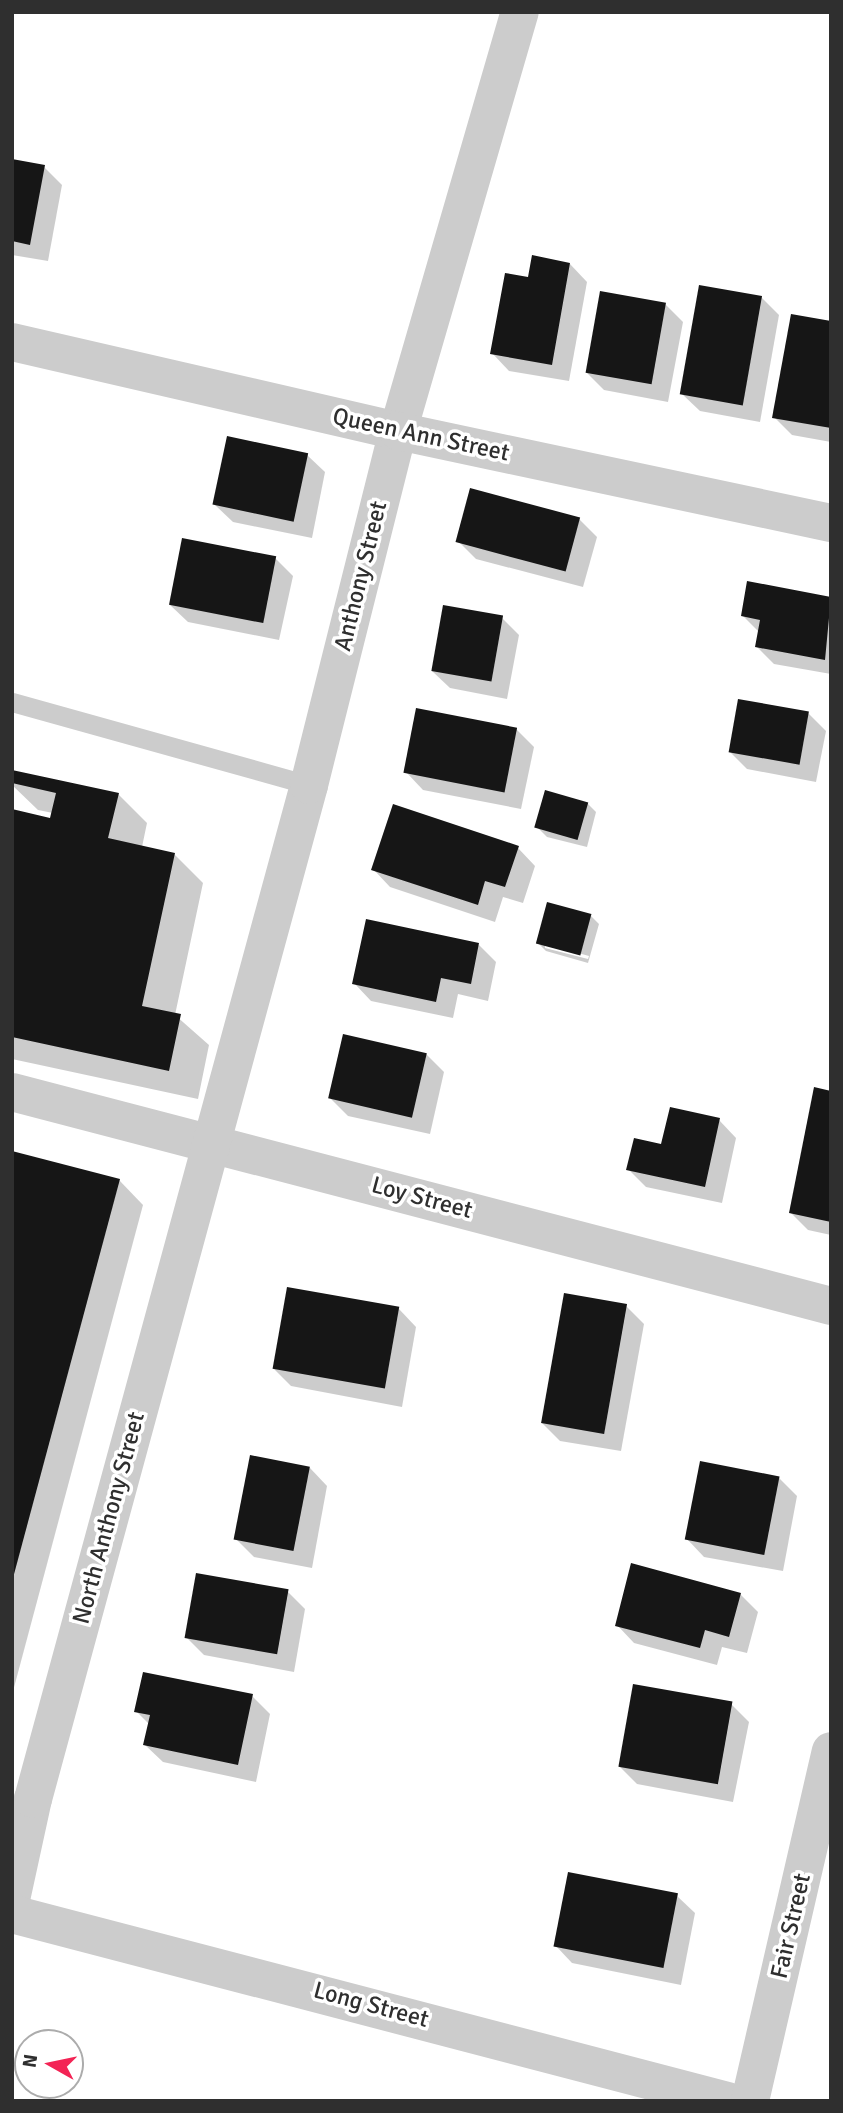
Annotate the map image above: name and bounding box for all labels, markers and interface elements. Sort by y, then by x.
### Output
street label: Queen Ann Street [330,402,512,468]
street label: Anthony Street [328,498,394,654]
street label: Loy Street [369,1171,475,1225]
street label: North Anthony Street [67,1409,151,1627]
street label: Fair Street [765,1871,817,1981]
street label: Long Street [310,1976,432,2034]
north arrow [14,2029,84,2099]
text: N [17,2053,43,2069]

